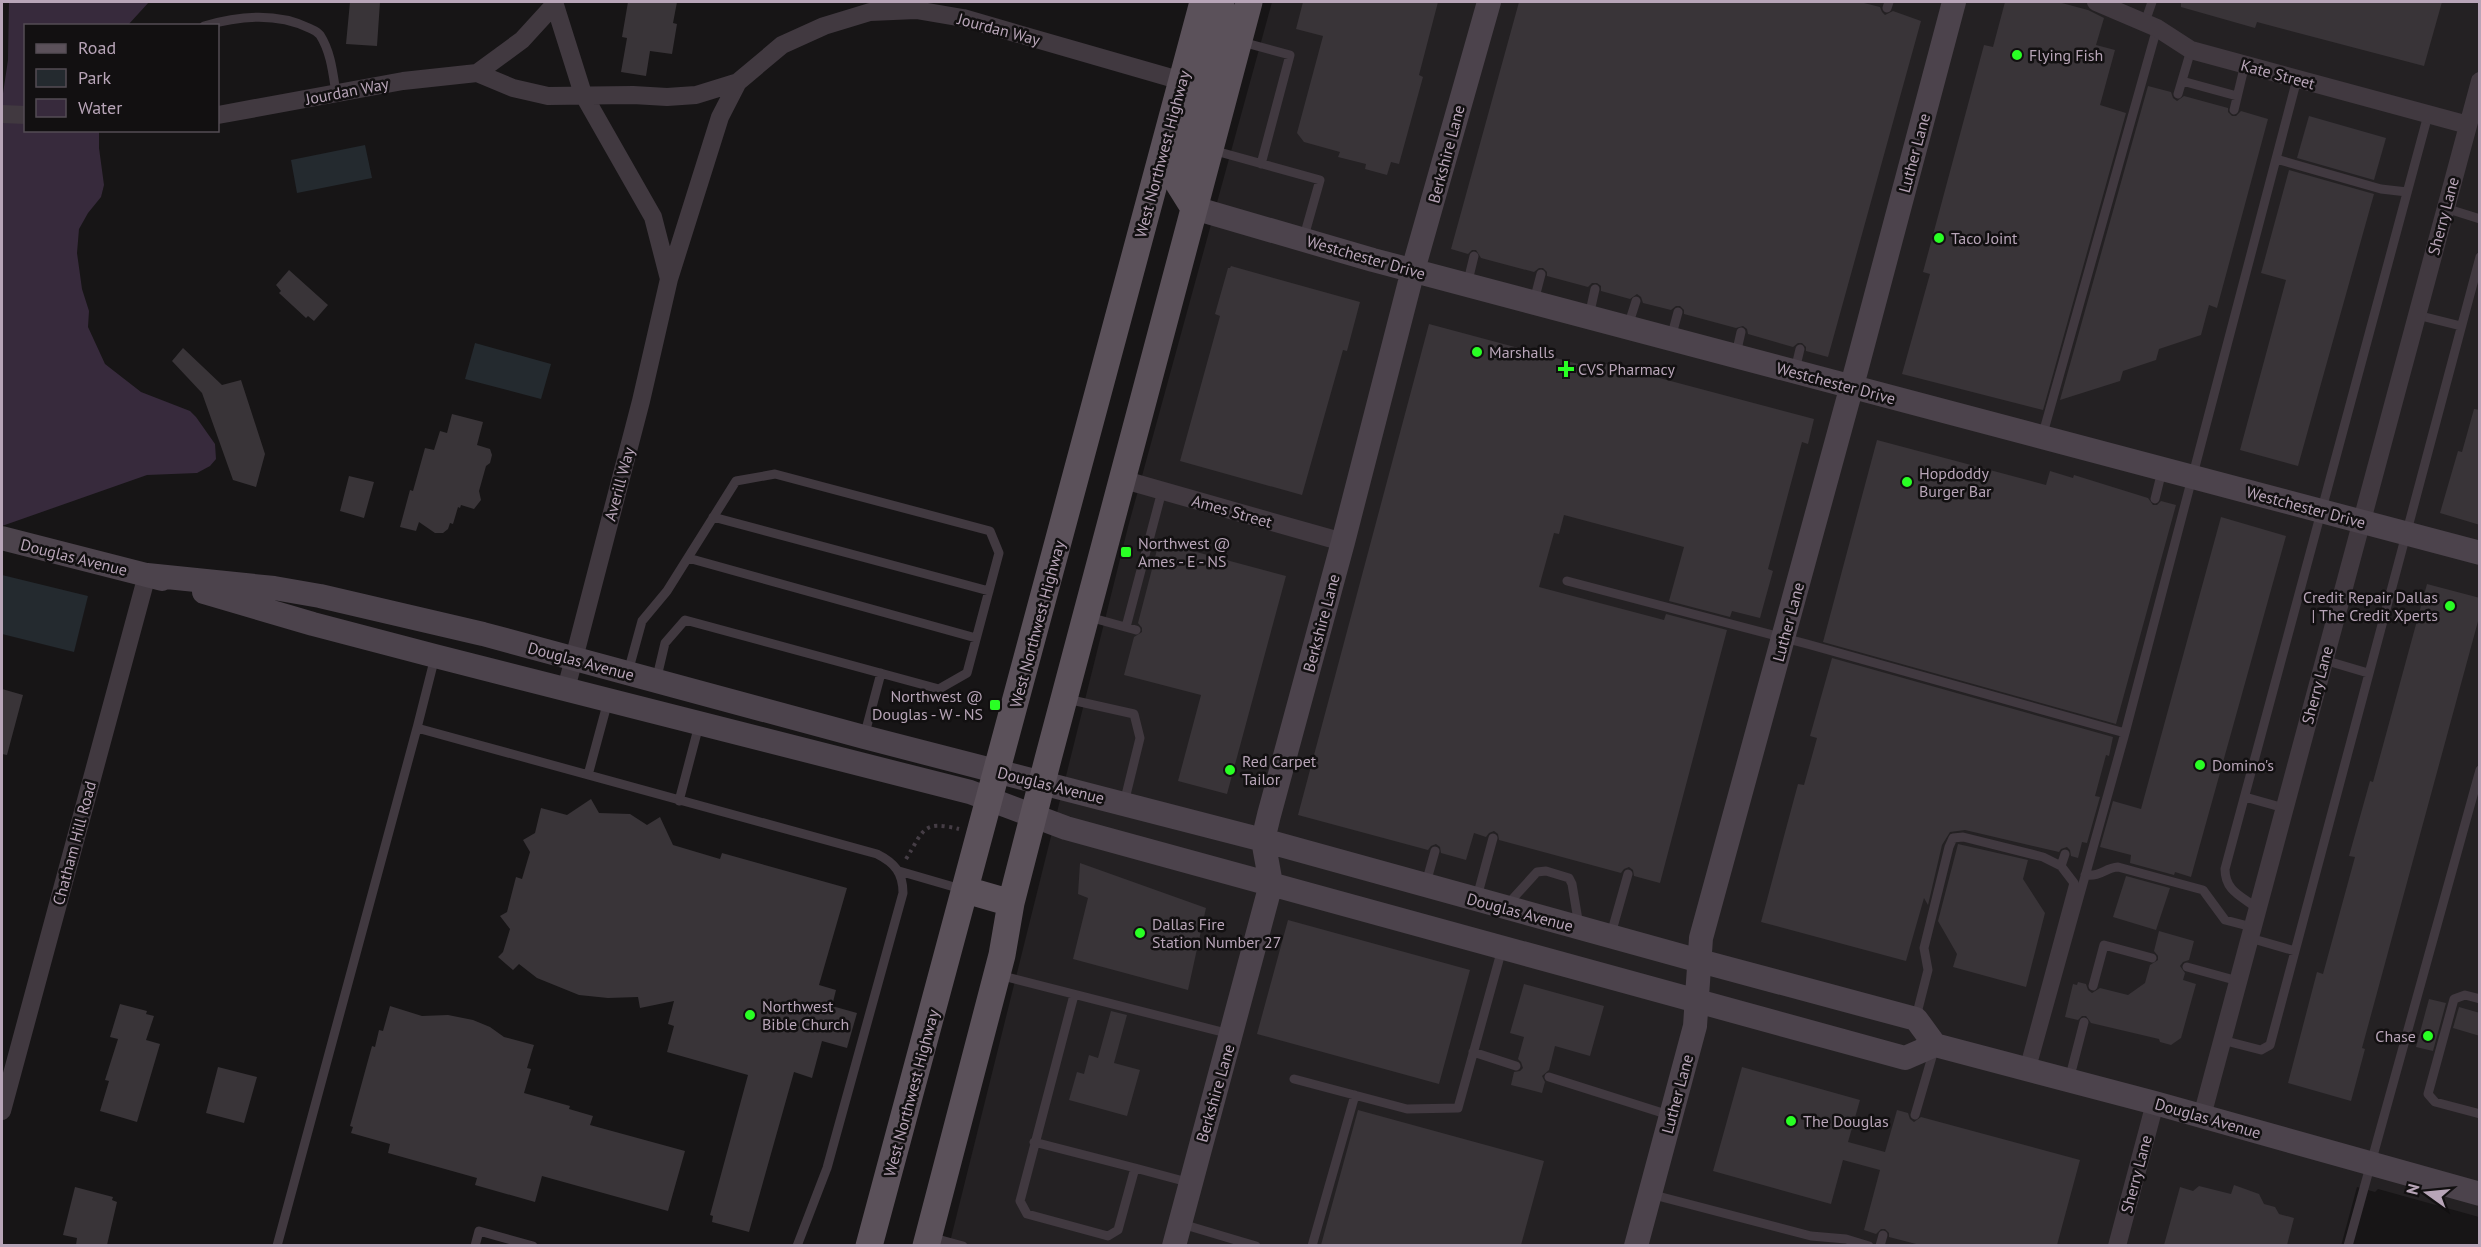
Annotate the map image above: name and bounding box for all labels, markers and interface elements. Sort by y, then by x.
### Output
street label: Jourdan Way [955,8,1043,50]
legend [24,24,219,132]
text: Road [78,36,116,59]
place label: Flying Fish [2029,45,2103,65]
marker: Flying Fish [2010,48,2024,62]
street label: Kate Street [2239,55,2318,94]
text: Park [78,66,111,89]
street label: West Northwest Highway [1130,68,1194,240]
street label: Jourdan Way [303,73,391,109]
text: Water [78,96,122,119]
street label: Berkshire Lane [1423,103,1469,205]
street label: Luther Lane [1894,111,1934,195]
street label: Sherry Lane [2423,175,2463,257]
place label: Taco Joint [1951,228,2018,248]
street label: Westchester Drive [1304,231,1428,283]
marker: Taco Joint [1932,231,1946,245]
place label: Marshalls [1489,342,1555,362]
marker: Marshalls [1470,345,1484,359]
street label: Westchester Drive [1774,357,1898,409]
place label: CVS Pharmacy [1578,359,1676,379]
marker: CVS Pharmacy [1559,362,1573,376]
street label: Averill Way [600,444,639,523]
place label: Hopdoddy Burger Bar [1919,463,1992,501]
marker: Hopdoddy Burger Bar [1900,475,1914,489]
street label: Westchester Drive [2244,481,2368,533]
street label: Ames Street [1190,490,1275,532]
place label: Northwest @ Ames - E - NS [1138,533,1231,571]
street label: Douglas Avenue [19,534,129,580]
street label: West Northwest Highway [1005,538,1069,710]
marker: Northwest @ Ames - E - NS [1119,545,1133,559]
street label: Berkshire Lane [1298,572,1344,674]
street label: Luther Lane [1768,580,1808,664]
place label: Credit Repair Dallas | The Credit Xperts [2303,587,2438,625]
marker: Credit Repair Dallas | The Credit Xperts [2443,599,2457,613]
street label: Douglas Avenue [526,637,636,685]
street label: Sherry Lane [2297,644,2337,726]
place label: Northwest @ Douglas - W - NS [872,686,983,724]
marker: Northwest @ Douglas - W - NS [988,698,1002,712]
place label: Red Carpet Tailor [1242,751,1317,789]
place label: Domino's [2212,755,2274,775]
marker: Domino's [2193,758,2207,772]
street label: Douglas Avenue [996,762,1106,808]
marker: Red Carpet Tailor [1223,763,1237,777]
street label: Chatham Hill Road [48,779,100,907]
street label: Douglas Avenue [1465,888,1575,936]
place label: Dallas Fire Station Number 27 [1152,914,1281,952]
marker: Dallas Fire Station Number 27 [1133,926,1147,940]
place label: Northwest Bible Church [762,996,849,1034]
street label: West Northwest Highway [879,1007,943,1179]
marker: Northwest Bible Church [743,1008,757,1022]
place label: Chase [2375,1026,2416,1046]
marker: Chase [2421,1029,2435,1043]
street label: Berkshire Lane [1191,1042,1239,1144]
street label: Luther Lane [1657,1052,1697,1136]
street label: Douglas Avenue [2153,1093,2263,1143]
place label: The Douglas [1803,1111,1889,1131]
marker: The Douglas [1784,1114,1798,1128]
street label: Sherry Lane [2116,1133,2156,1215]
north arrow [2397,1163,2457,1223]
text: N [2401,1181,2424,1197]

